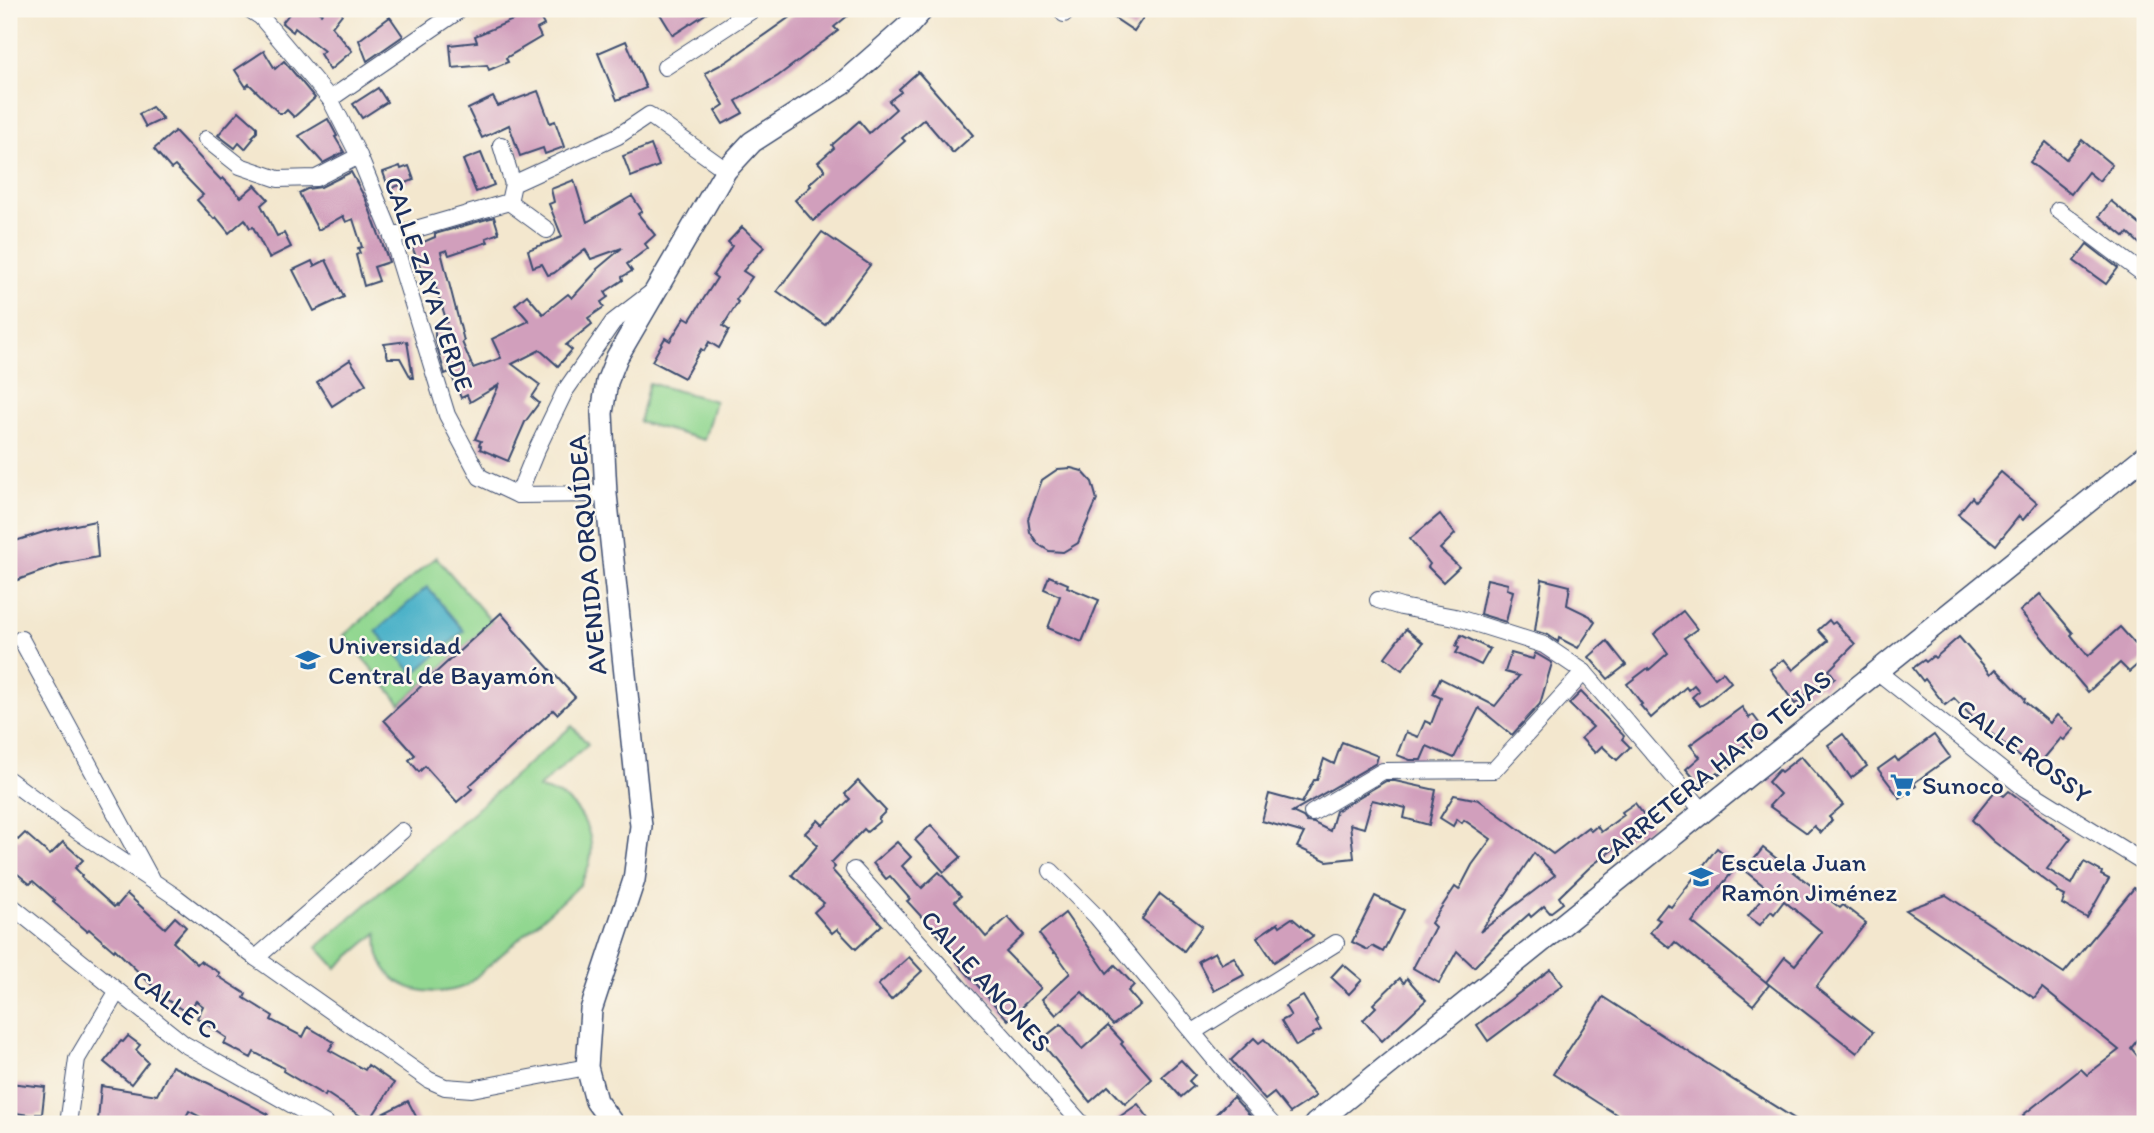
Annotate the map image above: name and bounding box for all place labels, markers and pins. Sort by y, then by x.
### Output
place label: Universidad Central de Bayamón [328,629,555,691]
school or university icon: Universidad Central de Bayamón [294,646,322,674]
place label: Sunoco [1922,769,2004,801]
supermarket icon: Sunoco [1888,771,1916,799]
place label: Escuela Juan Ramón Jiménez [1721,846,1897,908]
school or university icon: Escuela Juan Ramón Jiménez [1687,863,1715,891]

